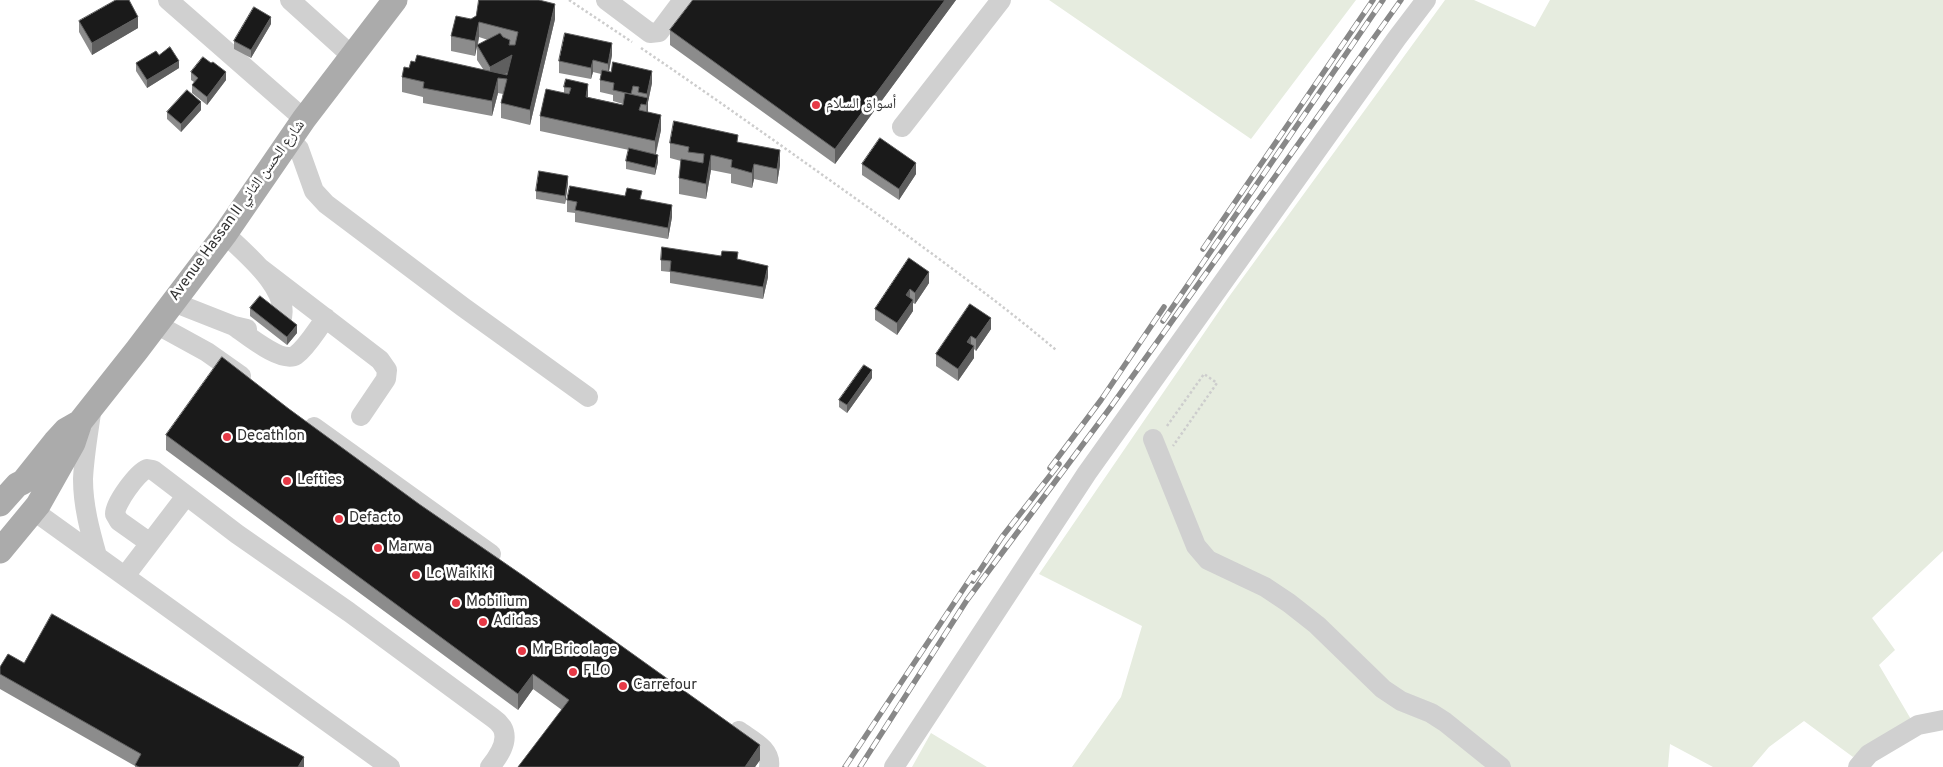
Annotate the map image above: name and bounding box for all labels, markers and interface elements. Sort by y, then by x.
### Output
place label: أسواق السلام [826,96,896,114]
marker: أسواق السلام [810,99,822,111]
street label: Avenue Hassan II شارع الحسن الثاني [166,117,310,305]
place label: Decathlon [237,428,305,446]
marker: Decathlon [221,431,233,443]
place label: Lefties [297,472,342,490]
marker: Lefties [281,475,293,487]
place label: Defacto [349,510,401,528]
marker: Defacto [333,513,345,525]
place label: Marwa [388,539,432,557]
marker: Marwa [372,542,384,554]
place label: Lc Waikiki [426,566,493,584]
marker: Lc Waikiki [410,569,422,581]
place label: Mobilium [466,594,528,612]
marker: Mobilium [450,597,462,609]
place label: Adidas [493,613,539,631]
marker: Adidas [477,616,489,628]
place label: Mr Bricolage [532,642,617,660]
marker: Mr Bricolage [516,645,528,657]
place label: FLO [583,663,611,681]
marker: FLO [567,666,579,678]
place label: Carrefour [633,677,697,695]
marker: Carrefour [617,680,629,692]

